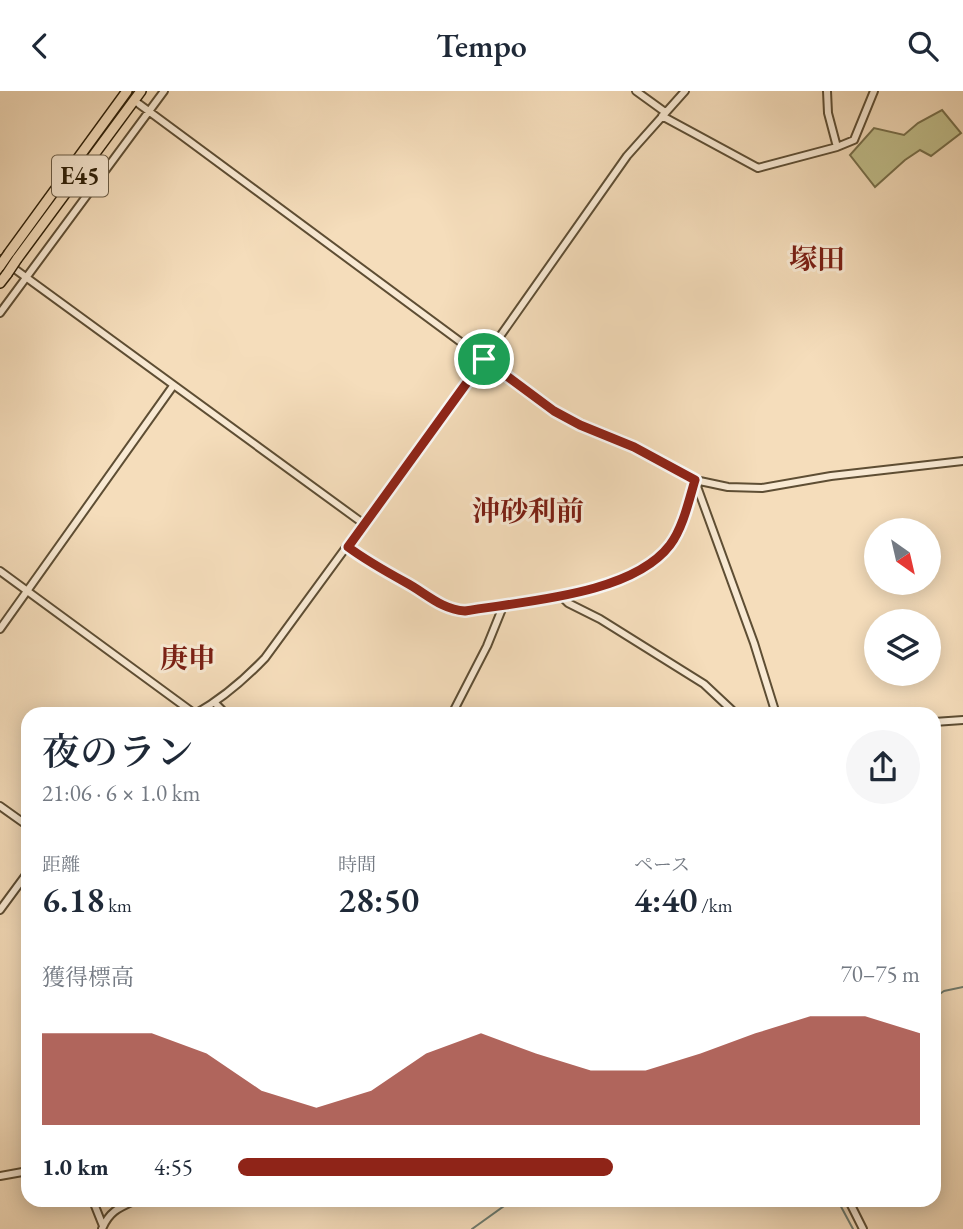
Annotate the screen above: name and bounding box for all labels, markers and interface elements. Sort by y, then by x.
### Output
text: Tempo [436,25,527,67]
icon: back [21,27,59,65]
icon: search [904,27,942,65]
road number: E45 [52,155,108,197]
district label: 塚田 [789,241,845,277]
pin [454,329,514,389]
icon: arrive [465,340,503,378]
district label: 沖砂利前 [472,493,584,529]
north arrow [864,518,942,595]
map controls [864,518,941,686]
button: layers [864,609,941,686]
district label: 庚申 [160,640,216,676]
text: 夜のラン [42,727,194,776]
button: share [846,730,920,804]
text: 21:06 · 6 × 1.0 km [42,778,200,808]
text: 距離 [42,852,80,877]
text: 時間 [338,852,376,877]
text: ペース [634,852,690,877]
text: 6.18 [42,877,104,922]
text: 28:50 [338,877,419,922]
text: 4:40 [634,877,697,922]
text: km [104,893,132,918]
text: /km [697,893,732,918]
text: 70–75 m [841,959,920,989]
text: 獲得標高 [42,962,134,992]
text: 1.0 km [42,1152,109,1182]
text: 4:55 [154,1152,193,1182]

